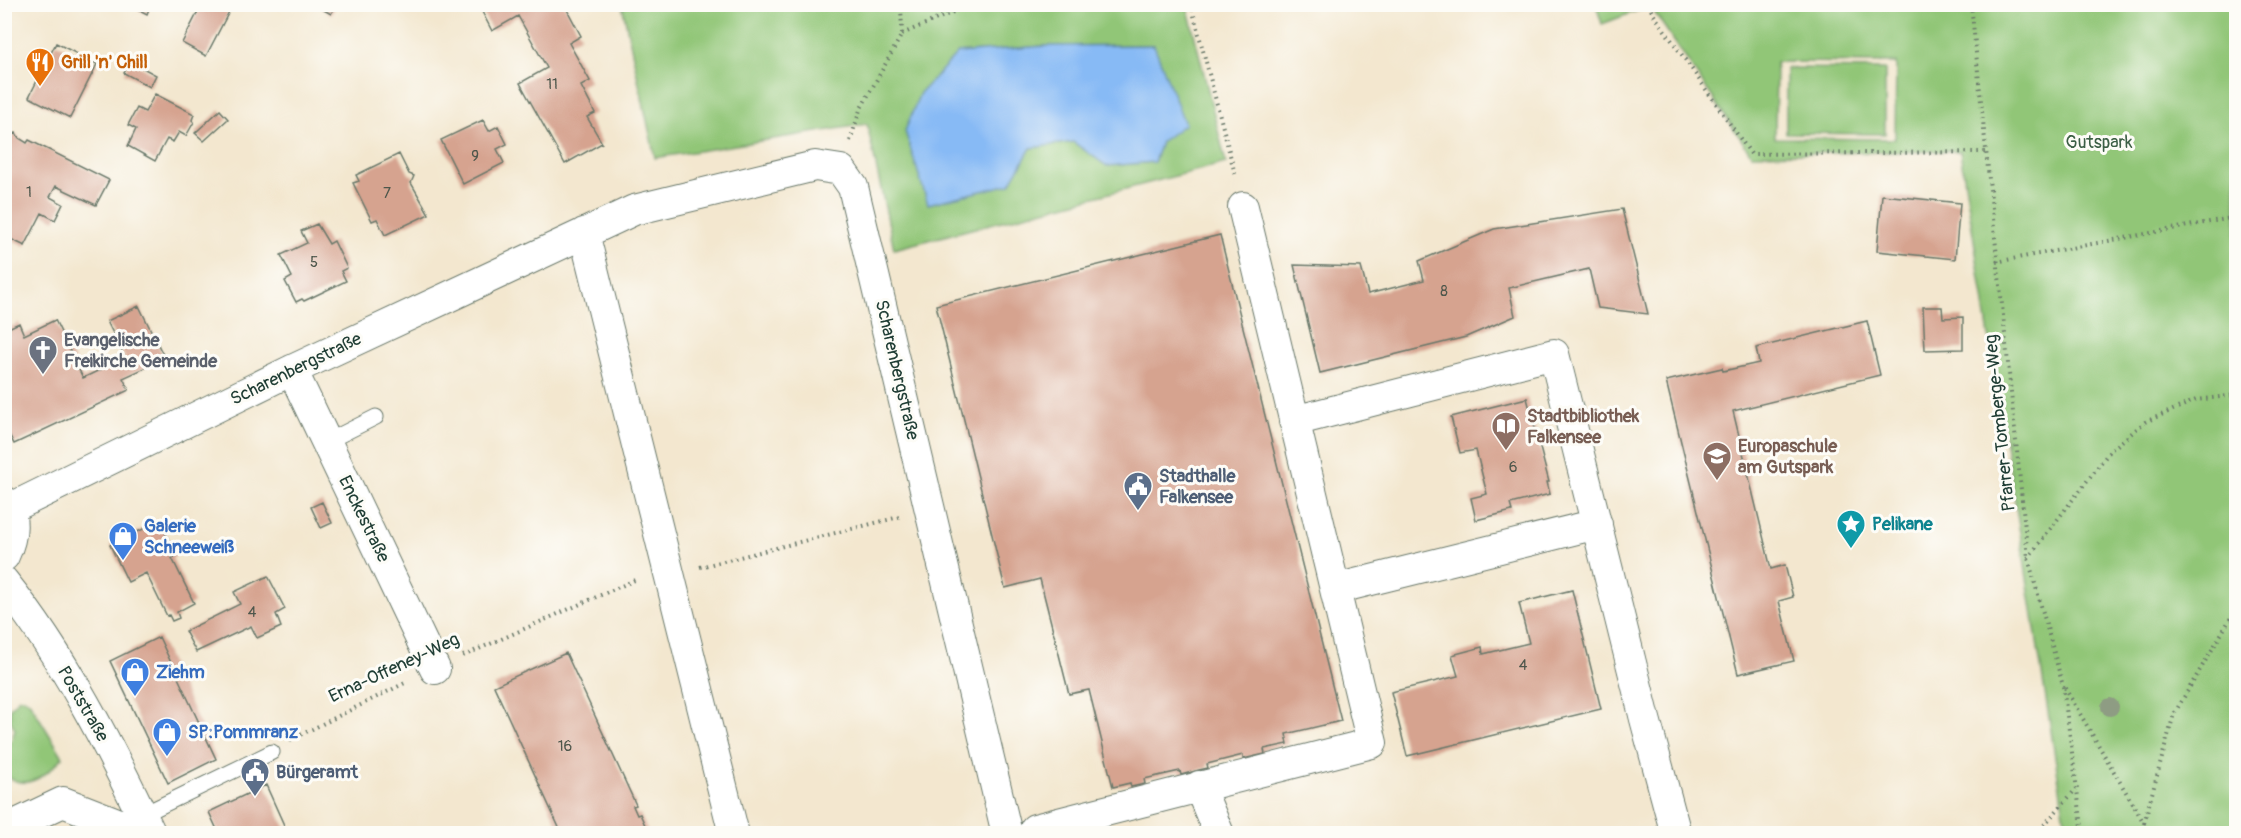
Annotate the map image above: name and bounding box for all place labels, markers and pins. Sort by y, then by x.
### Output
restaurant icon: Grill 'n' Chill [24,46,56,88]
place label: Grill 'n' Chill [61,51,148,74]
place label: Evangelische Freikirche Gemeinde [64,329,218,373]
church icon: Evangelische Freikirche Gemeinde [27,334,59,376]
place label: Stadtbibliothek Falkensee [1527,405,1640,449]
library icon: Stadtbibliothek Falkensee [1490,410,1522,452]
place label: Europaschule am Gutspark [1738,435,1838,479]
school or university icon: Europaschule am Gutspark [1701,440,1733,482]
place label: Stadthalle Falkensee [1159,465,1237,509]
public building icon: Stadthalle Falkensee [1122,470,1154,512]
place icon: Pelikane [1835,508,1867,550]
place label: Pelikane [1872,513,1934,536]
place label: Galerie Schneeweiß [144,515,234,559]
shop icon: Galerie Schneeweiß [107,520,139,562]
shop icon: Ziehm [119,656,151,698]
place label: Ziehm [156,661,205,684]
shop icon: SP:Pommranz [151,716,183,758]
place label: SP:Pommranz [188,721,299,744]
public building icon: Bürgeramt [239,756,271,798]
place label: Bürgeramt [276,761,359,784]

